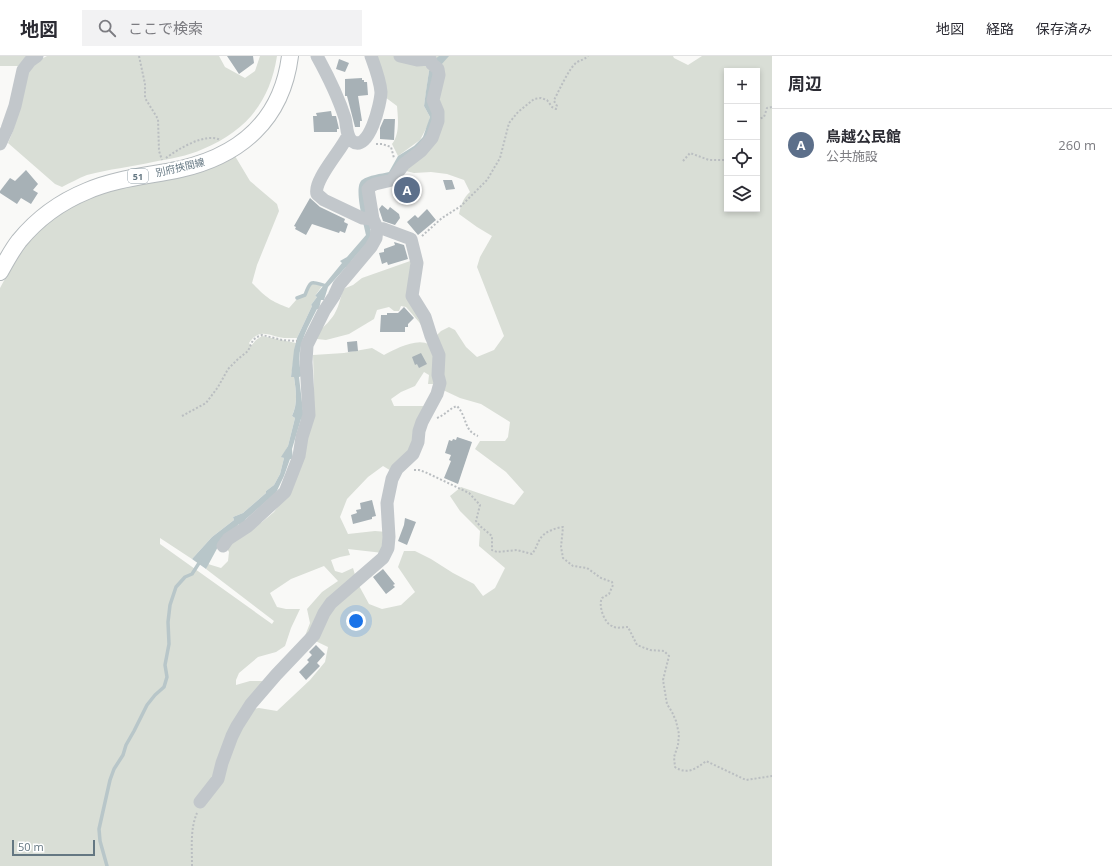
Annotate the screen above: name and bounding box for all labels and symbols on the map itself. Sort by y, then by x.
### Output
street label: 別府挾間線 [154,155,206,179]
road number: 51 [128,169,148,183]
pin: A [394,175,420,205]
your location [346,611,366,631]
scale bar [12,838,95,857]

